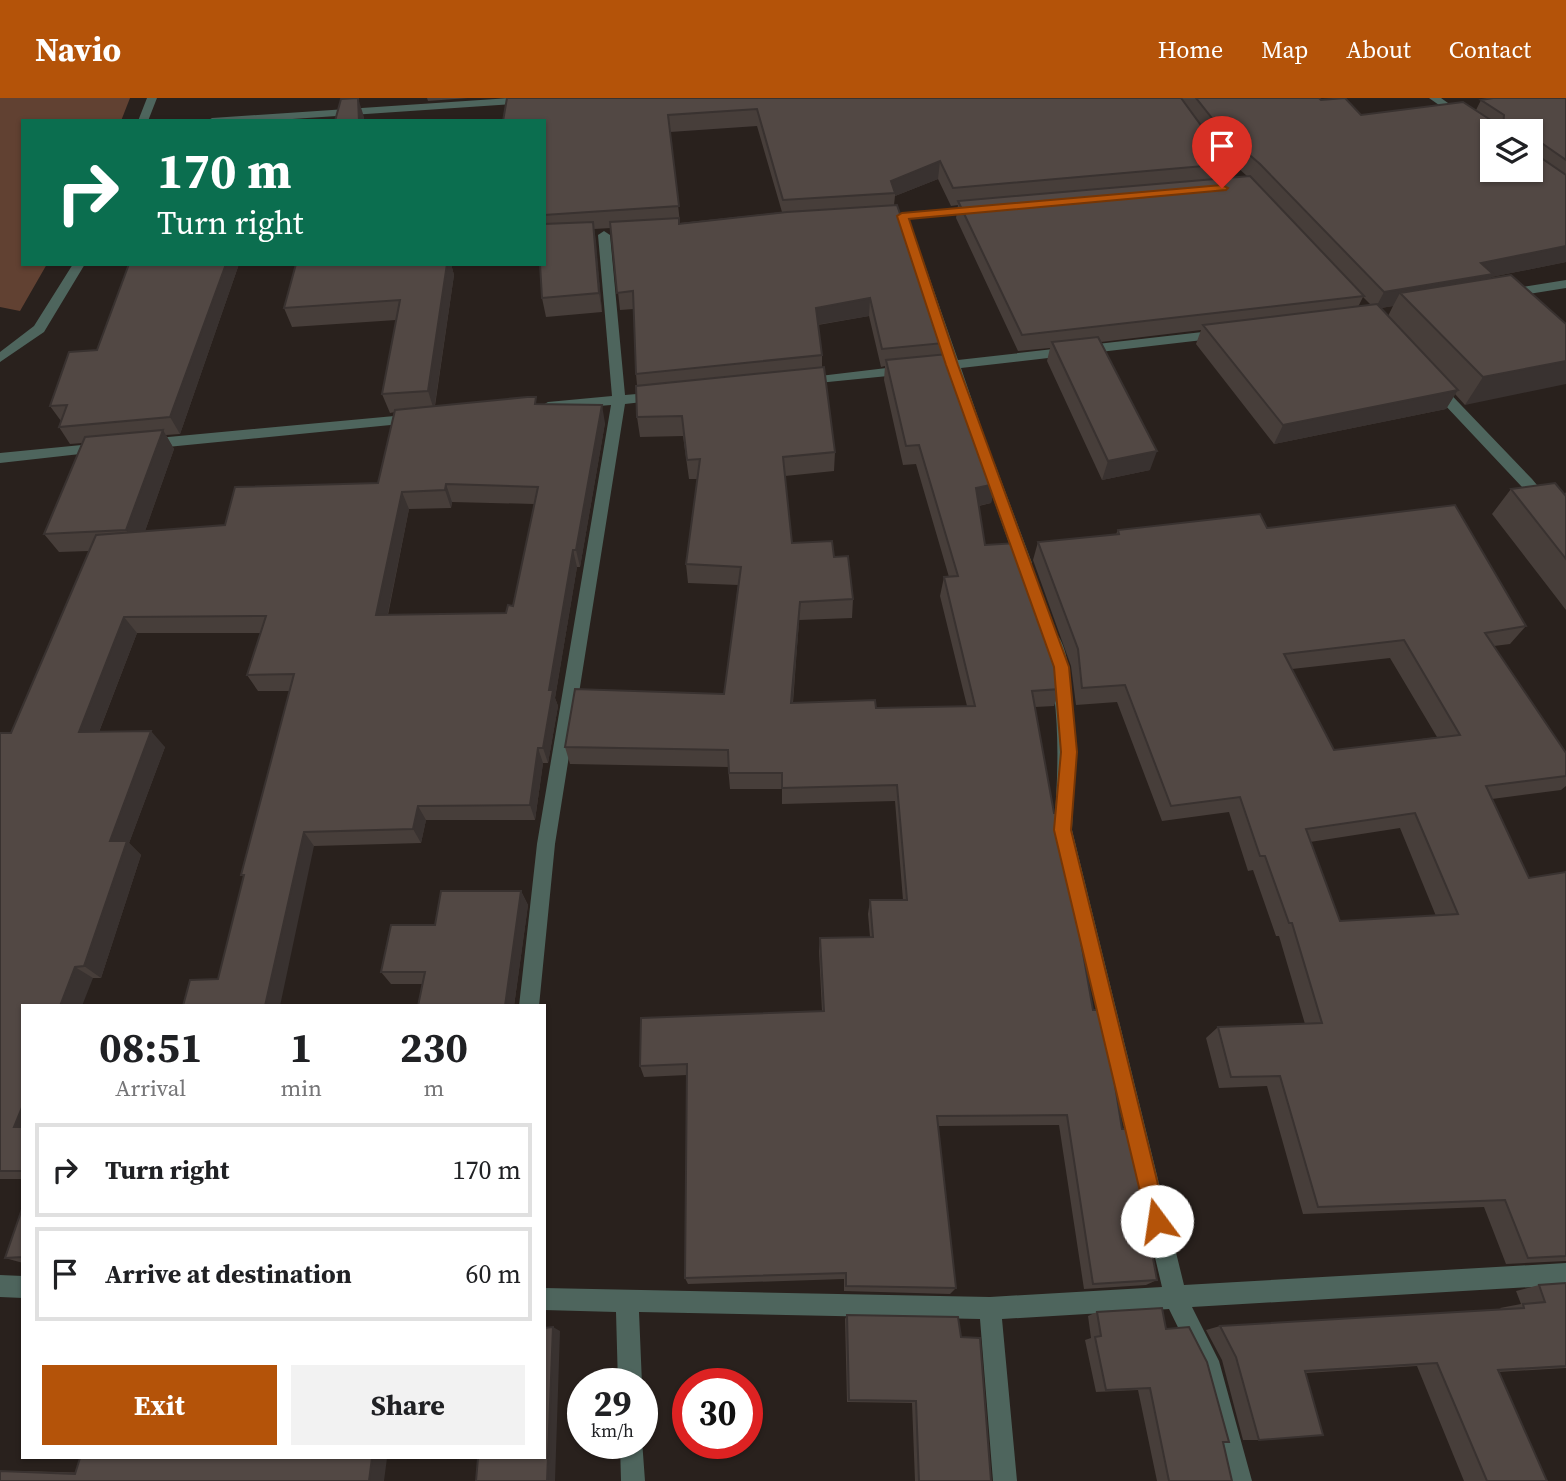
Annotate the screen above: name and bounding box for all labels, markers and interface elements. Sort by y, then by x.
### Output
text: Navio [35,27,121,72]
text: Home [1158,33,1223,66]
text: Map [1261,33,1308,66]
text: About [1346,33,1411,66]
text: Contact [1449,33,1531,66]
pin [1192,116,1252,188]
map controls [1480,119,1543,182]
button: layers [1480,119,1543,182]
icon: arrive [1203,127,1241,165]
text: 170 m [157,137,292,204]
icon: right [42,147,133,238]
text: Turn right [157,201,303,245]
text: 08:51 [99,1018,203,1076]
text: 1 [290,1018,313,1076]
text: 230 [400,1018,468,1076]
text: Arrival [115,1072,186,1104]
text: min [280,1072,322,1104]
text: m [424,1072,444,1104]
icon: right [46,1151,84,1189]
text: Turn right [105,1152,229,1188]
text: 170 m [453,1152,521,1188]
position arrow [1120,1184,1194,1258]
icon: arrive [46,1255,84,1293]
text: Arrive at destination [105,1256,352,1292]
text: 60 m [466,1256,521,1292]
button: Exit [42,1365,277,1445]
button: Share [291,1365,525,1445]
speed limit sign: 30 [672,1368,763,1459]
text: 29 [594,1380,631,1428]
text: km/h [591,1418,634,1443]

